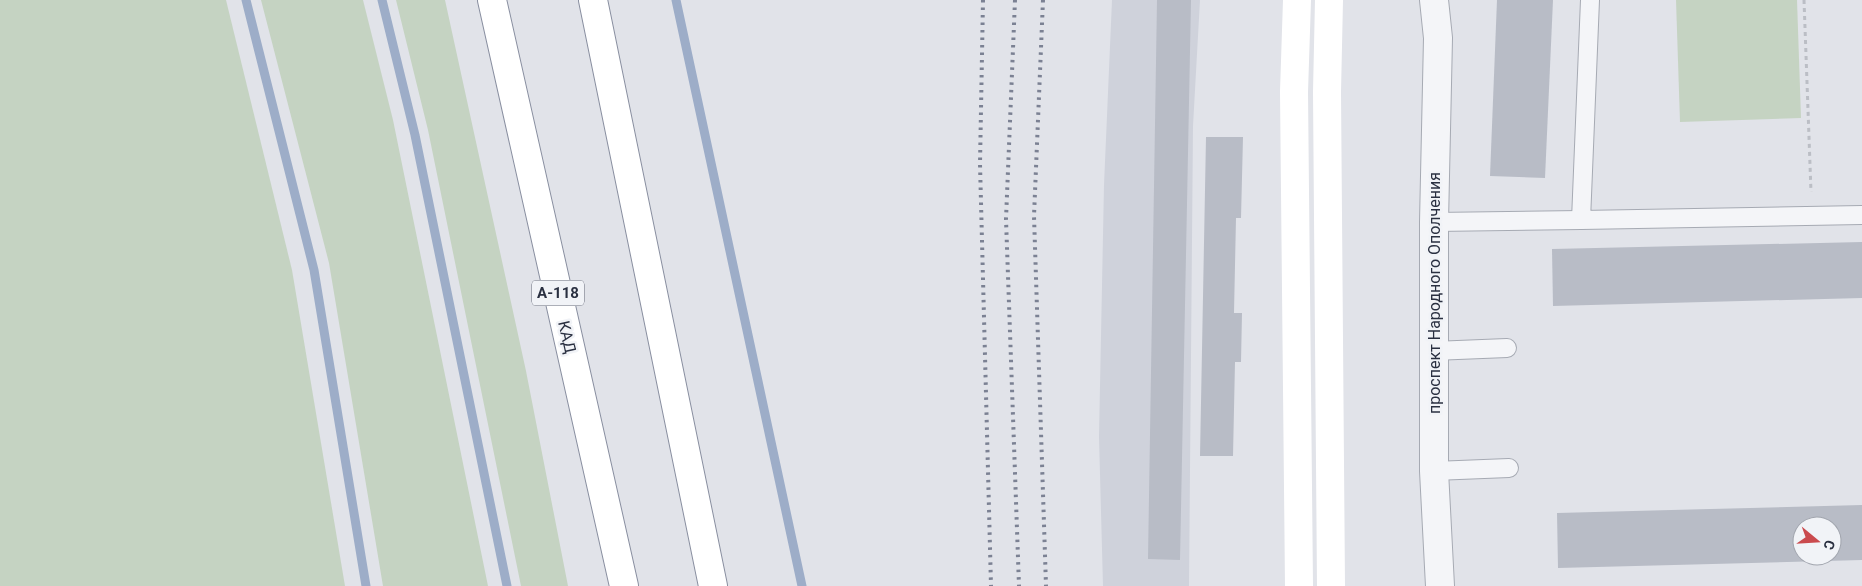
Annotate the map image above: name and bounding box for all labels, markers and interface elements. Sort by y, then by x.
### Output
street label: проспект Народного Ополчения [1425,172,1444,414]
road number: А-118 [532,280,584,306]
street label: КАД [554,319,580,355]
north arrow [1792,516,1842,566]
text: С [1820,538,1838,552]

